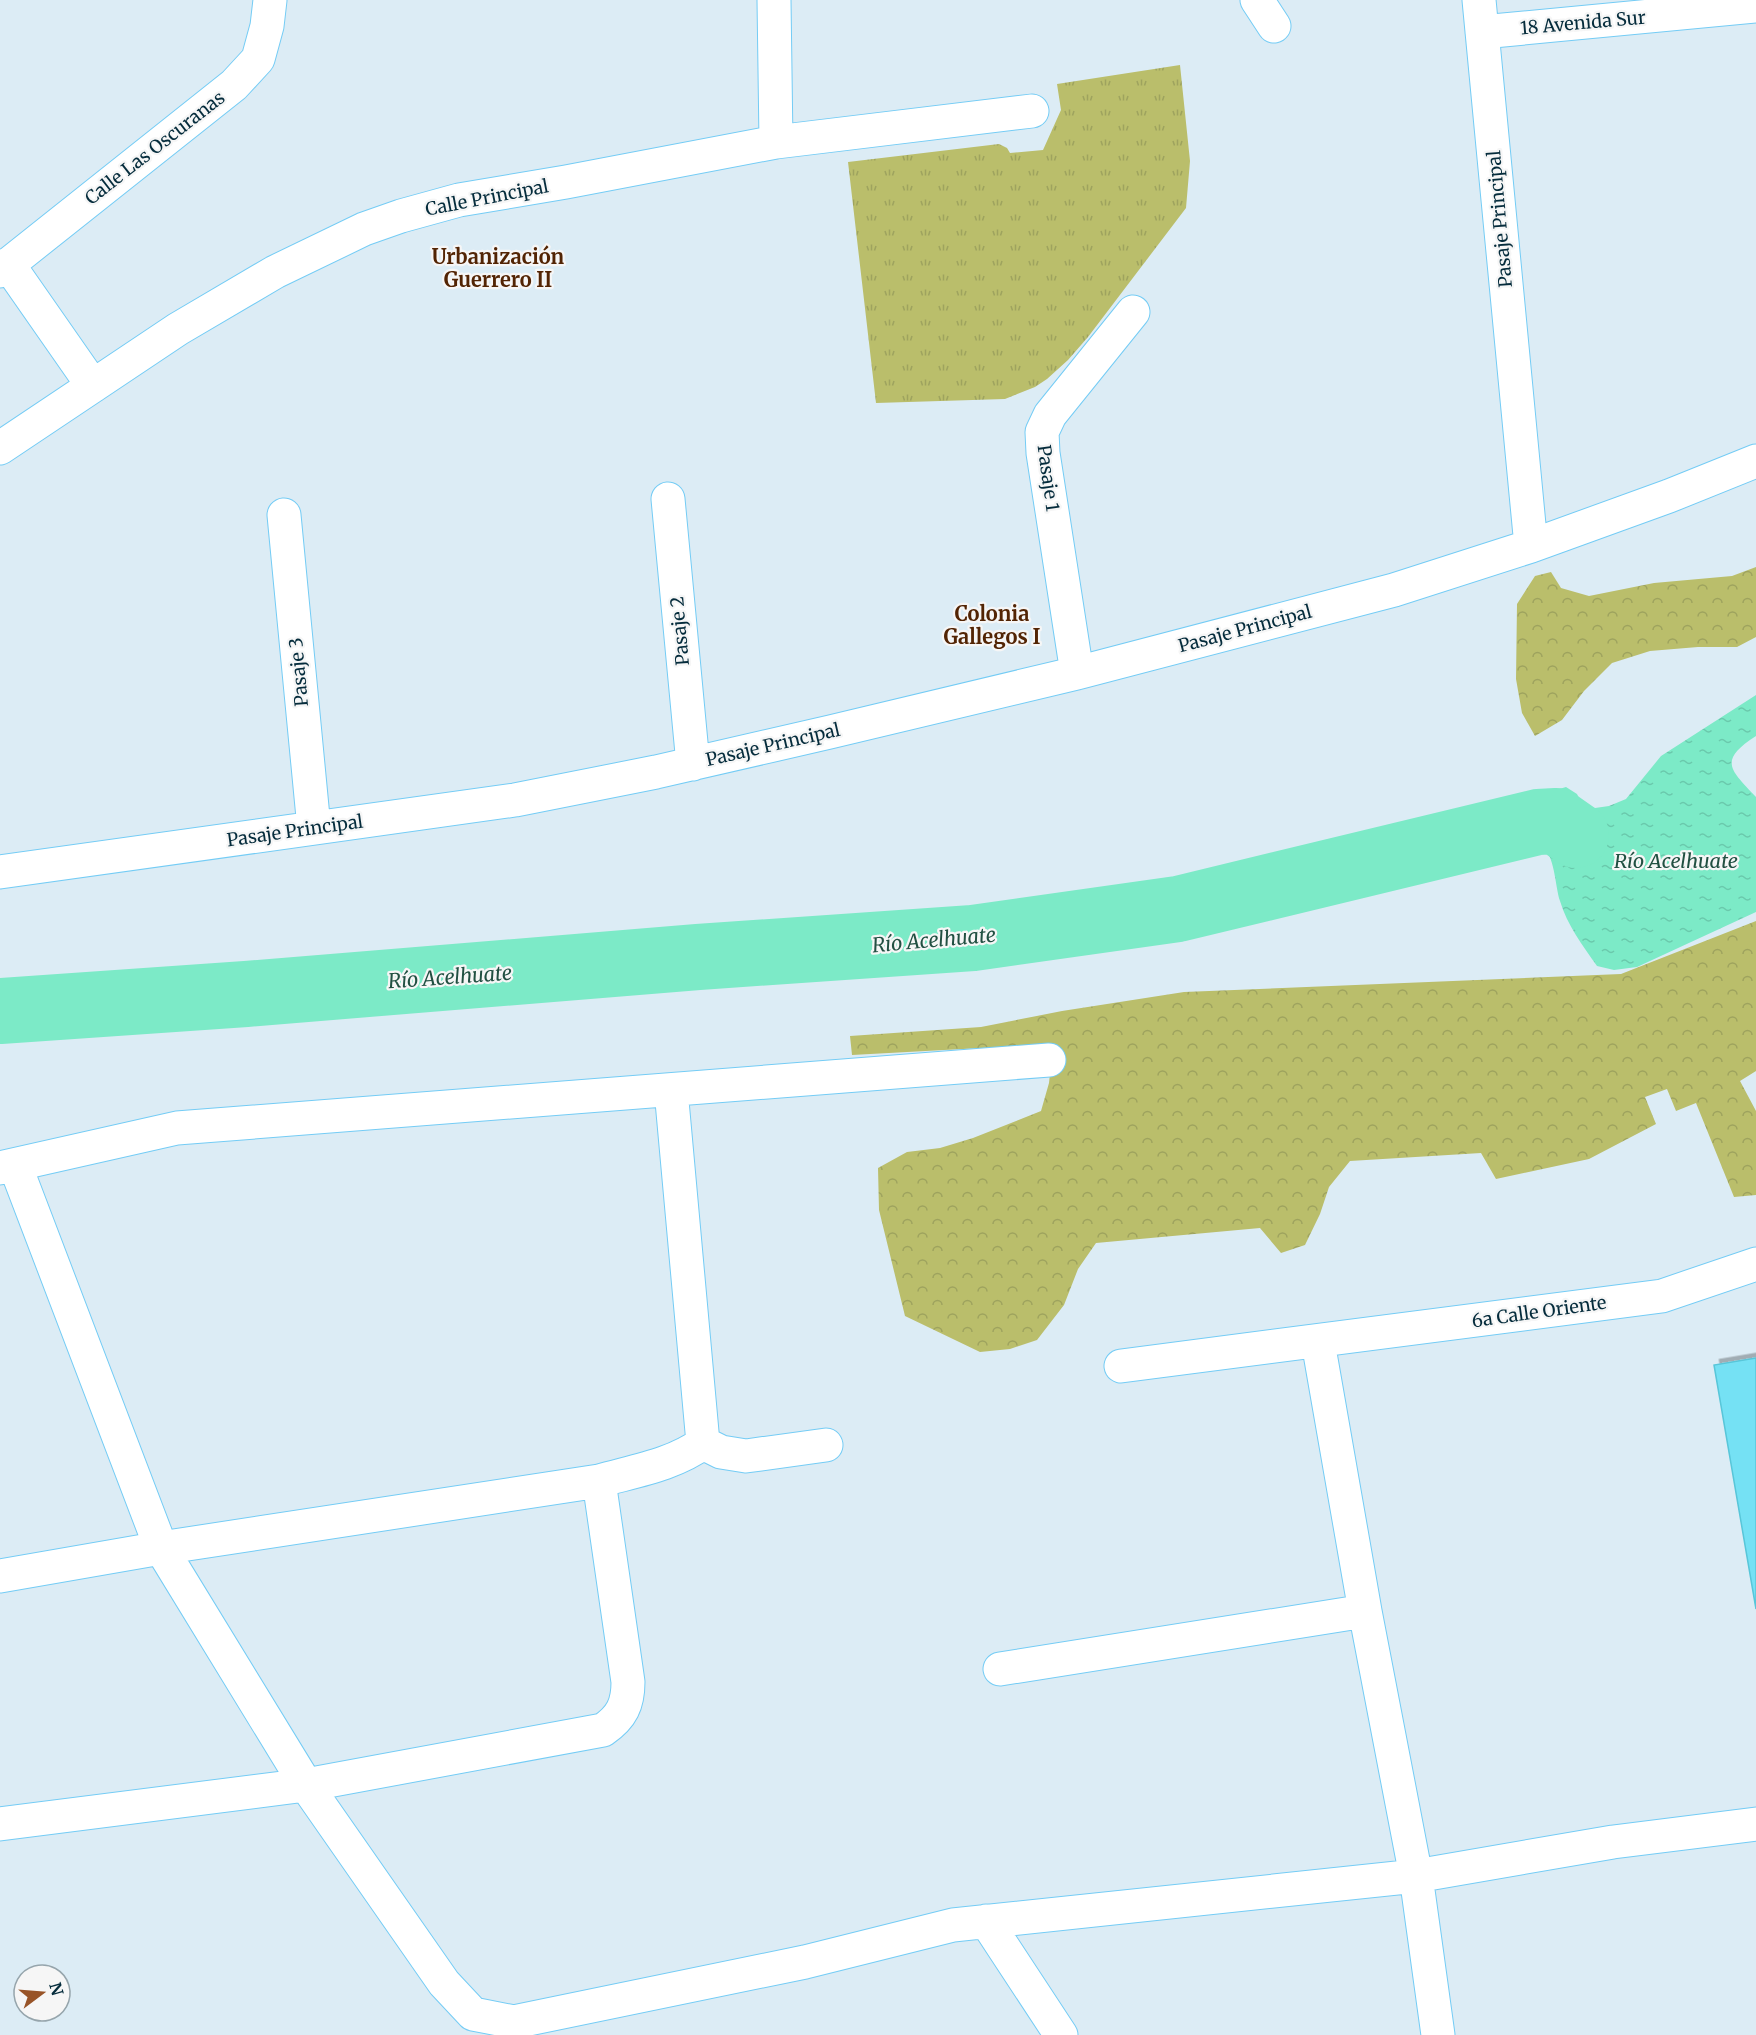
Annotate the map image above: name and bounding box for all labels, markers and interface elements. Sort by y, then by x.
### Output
street label: 18 Avenida Sur [1519,6,1647,39]
street label: Calle Las Oscuranas [80,86,229,209]
street label: Pasaje Principal [1482,149,1517,288]
street label: Calle Principal [423,174,551,221]
district label: Urbanización Guerrero II [432,244,565,292]
street label: Pasaje 1 [1032,443,1065,513]
street label: Pasaje 2 [665,595,694,667]
street label: Pasaje Principal [1176,600,1315,657]
district label: Colonia Gallegos I [944,601,1040,649]
street label: Pasaje 3 [284,637,313,707]
street label: Pasaje Principal [703,718,843,771]
street label: Pasaje Principal [225,809,365,851]
water label: Río Acelhuate [1614,848,1738,873]
water label: Río Acelhuate [871,922,997,957]
water label: Río Acelhuate [387,960,513,993]
street label: 6a Calle Oriente [1470,1291,1608,1332]
north arrow [12,1963,72,2023]
text: N [45,1980,68,1998]

